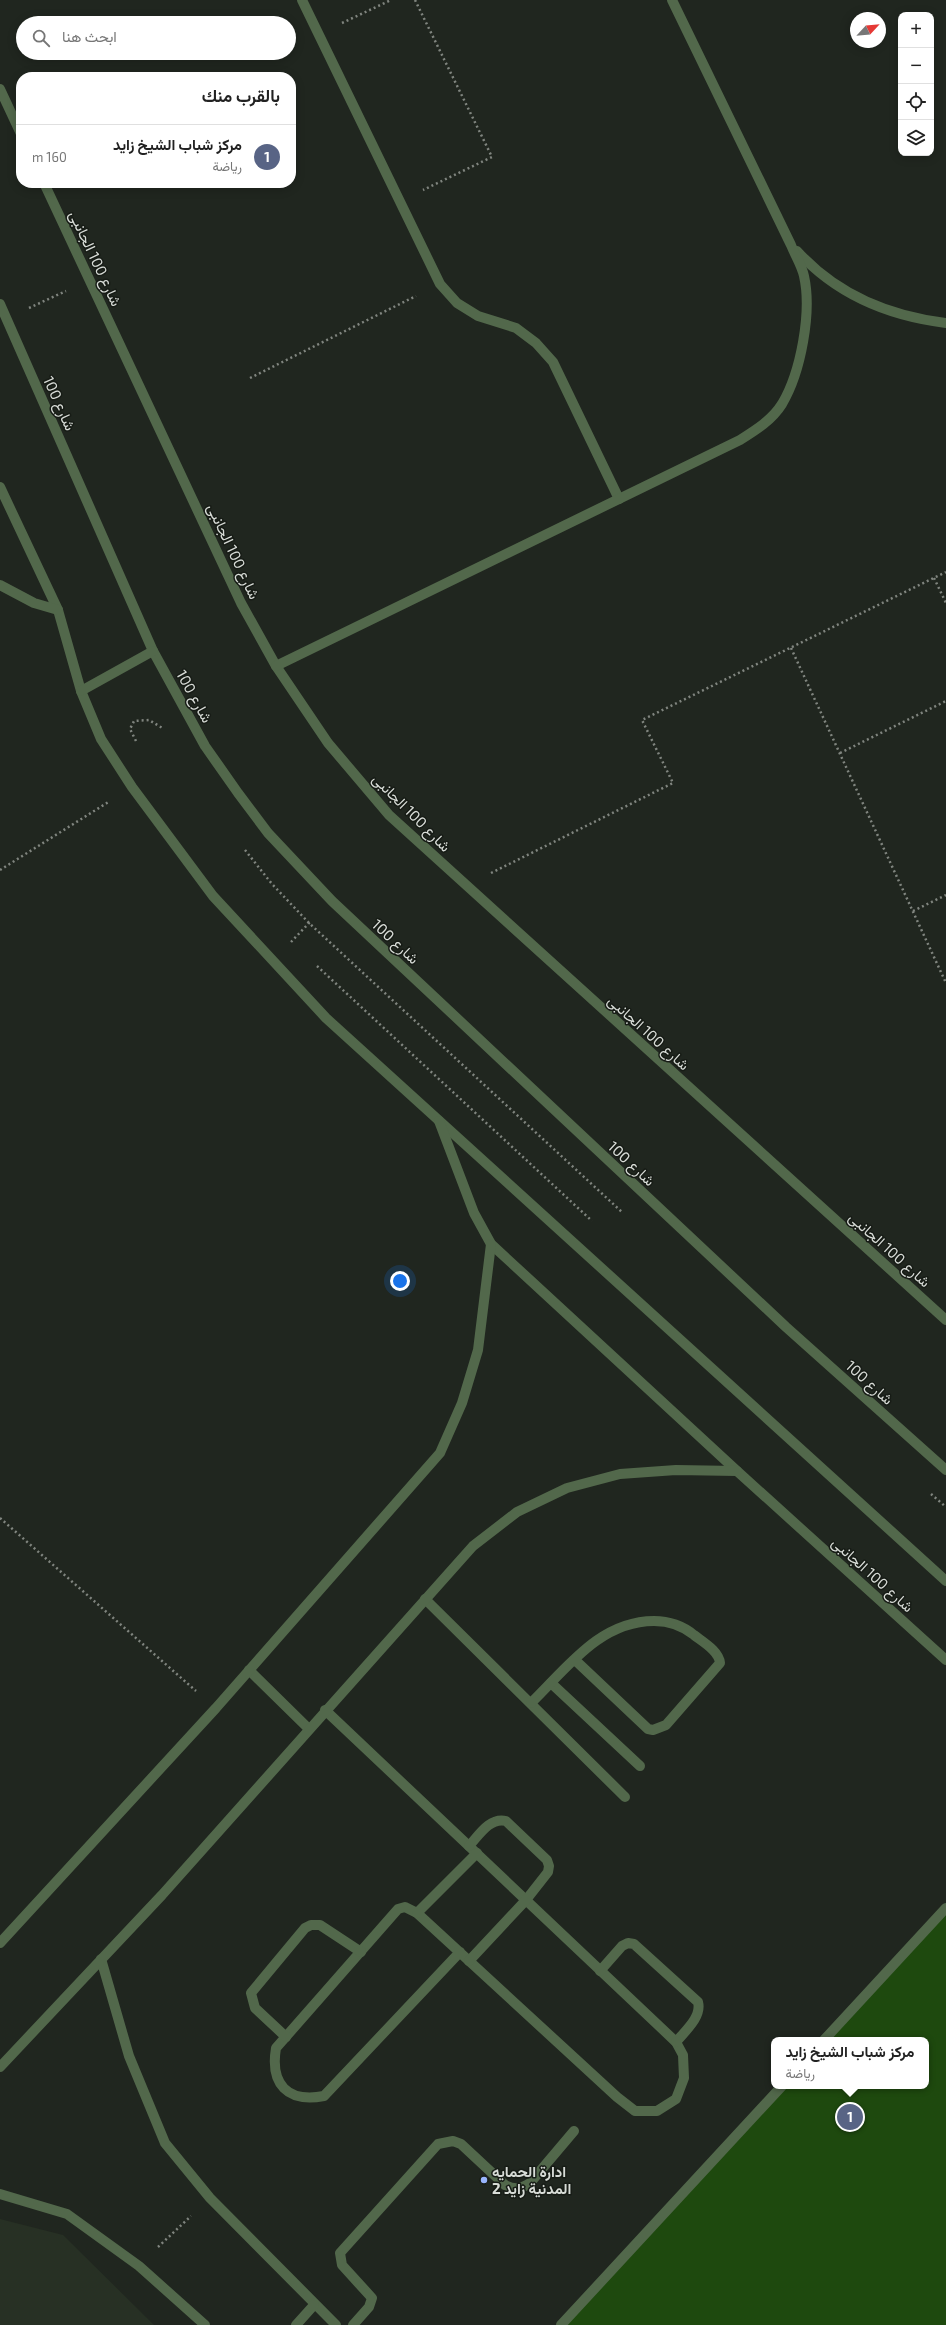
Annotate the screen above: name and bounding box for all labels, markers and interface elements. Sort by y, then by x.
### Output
north arrow [850,12,886,48]
map controls [898,12,934,156]
button: + [898,12,934,48]
search box [16,16,296,60]
icon: search [30,27,52,49]
text: ابحث هنا [62,27,117,45]
button: − [898,48,934,84]
button: locate [898,84,934,120]
text: بالقرب منك [202,85,280,105]
button: layers [898,120,934,156]
text: مركز شباب الشيخ زايد [113,135,242,153]
text: 160 m [32,149,67,165]
text: 1 [264,149,270,165]
text: رياضة [212,158,242,174]
street label: شارع 100 الجانبى [63,207,126,310]
street label: شارع 100 [37,373,80,434]
street label: شارع 100 الجانبى [201,500,264,603]
street label: شارع 100 [171,666,217,727]
street label: شارع 100 الجانبى [367,769,455,857]
street label: شارع 100 [367,915,423,970]
street label: شارع 100 الجانبى [603,991,694,1076]
street label: شارع 100 [603,1137,659,1192]
street label: شارع 100 الجانبى [844,1208,935,1293]
your location [390,1271,410,1291]
street label: شارع 100 [841,1356,898,1410]
street label: شارع 100 الجانبى [827,1533,918,1618]
popup [771,2037,929,2089]
text: مركز شباب الشيخ زايد [786,2042,914,2060]
text: رياضة [786,2065,815,2081]
pin: 1 [837,2102,863,2132]
place label: ادارة الحمايه المدنية زايد 2 [492,2162,571,2198]
marker: ادارة الحمايه المدنية زايد 2 [479,2175,489,2185]

